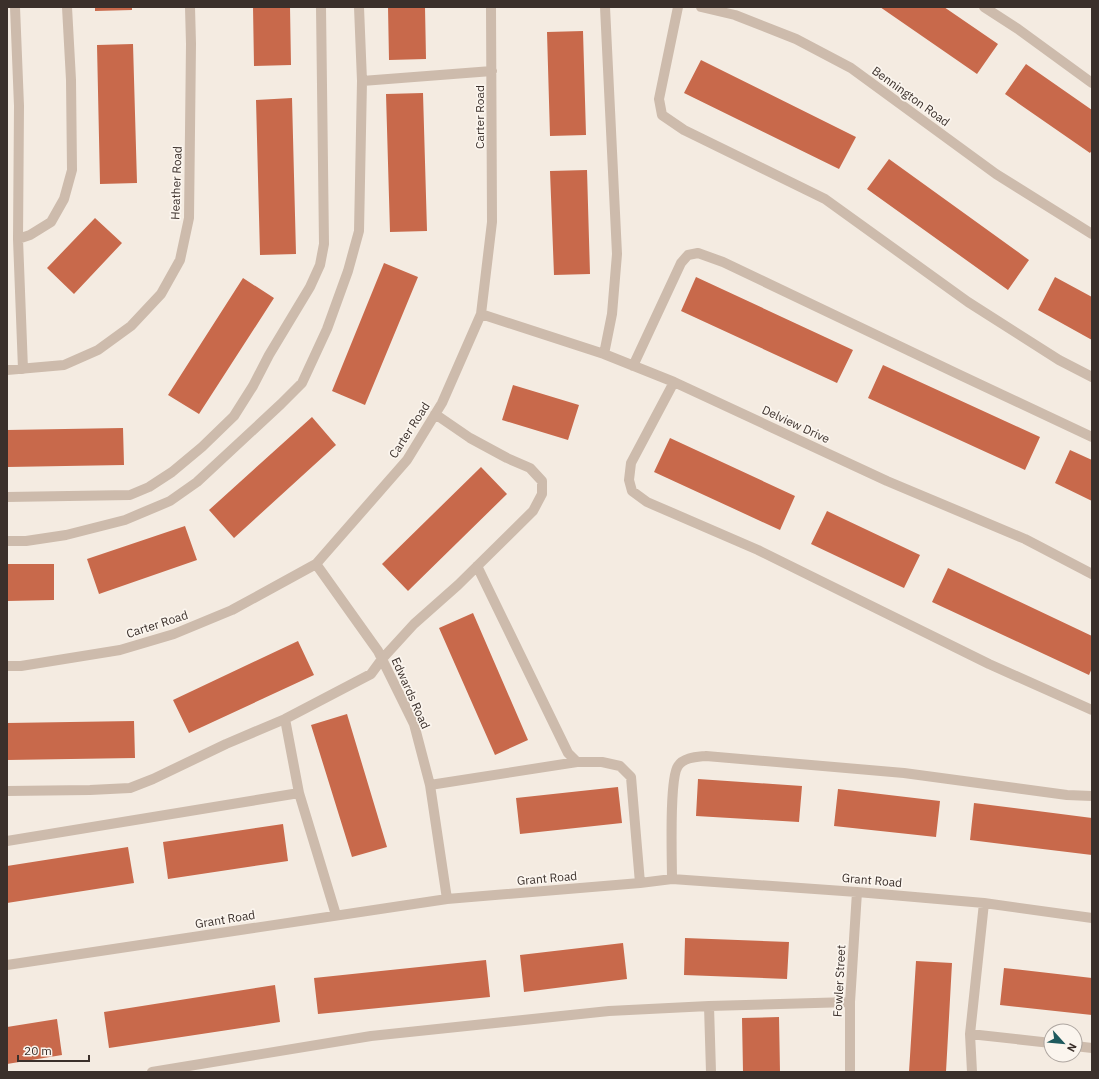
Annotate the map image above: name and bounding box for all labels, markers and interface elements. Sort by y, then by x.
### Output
street label: Bennington Road [869,63,953,129]
street label: Carter Road [472,85,487,149]
street label: Heather Road [167,146,185,220]
street label: Carter Road [385,399,433,461]
street label: Delview Drive [760,402,833,446]
street label: Carter Road [124,607,190,641]
street label: Edwards Road [389,655,433,731]
street label: Grant Road [516,868,578,888]
street label: Grant Road [841,870,903,890]
street label: Grant Road [194,907,256,931]
street label: Fowler Street [830,945,848,1017]
north arrow [1043,1023,1083,1063]
scale bar [18,1037,89,1063]
text: N [1064,1041,1080,1054]
text: 20 m [24,1043,52,1058]

